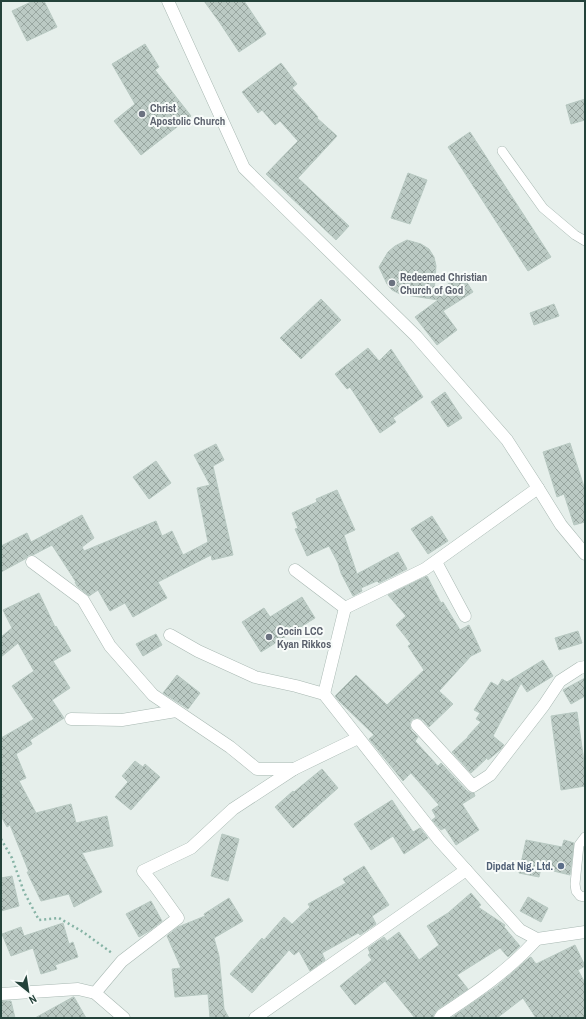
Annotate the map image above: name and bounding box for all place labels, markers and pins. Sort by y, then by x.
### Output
place label: Christ Apostolic Church [150,101,225,128]
marker: Christ Apostolic Church [137,109,147,119]
place label: Redeemed Christian Church of God [400,270,487,297]
marker: Redeemed Christian Church of God [387,278,397,288]
place label: Cocin LCC Kyan Rikkos [277,624,331,651]
marker: Cocin LCC Kyan Rikkos [264,632,274,642]
place label: Dipdat Nig. Ltd. [486,859,553,873]
marker: Dipdat Nig. Ltd. [556,861,566,871]

